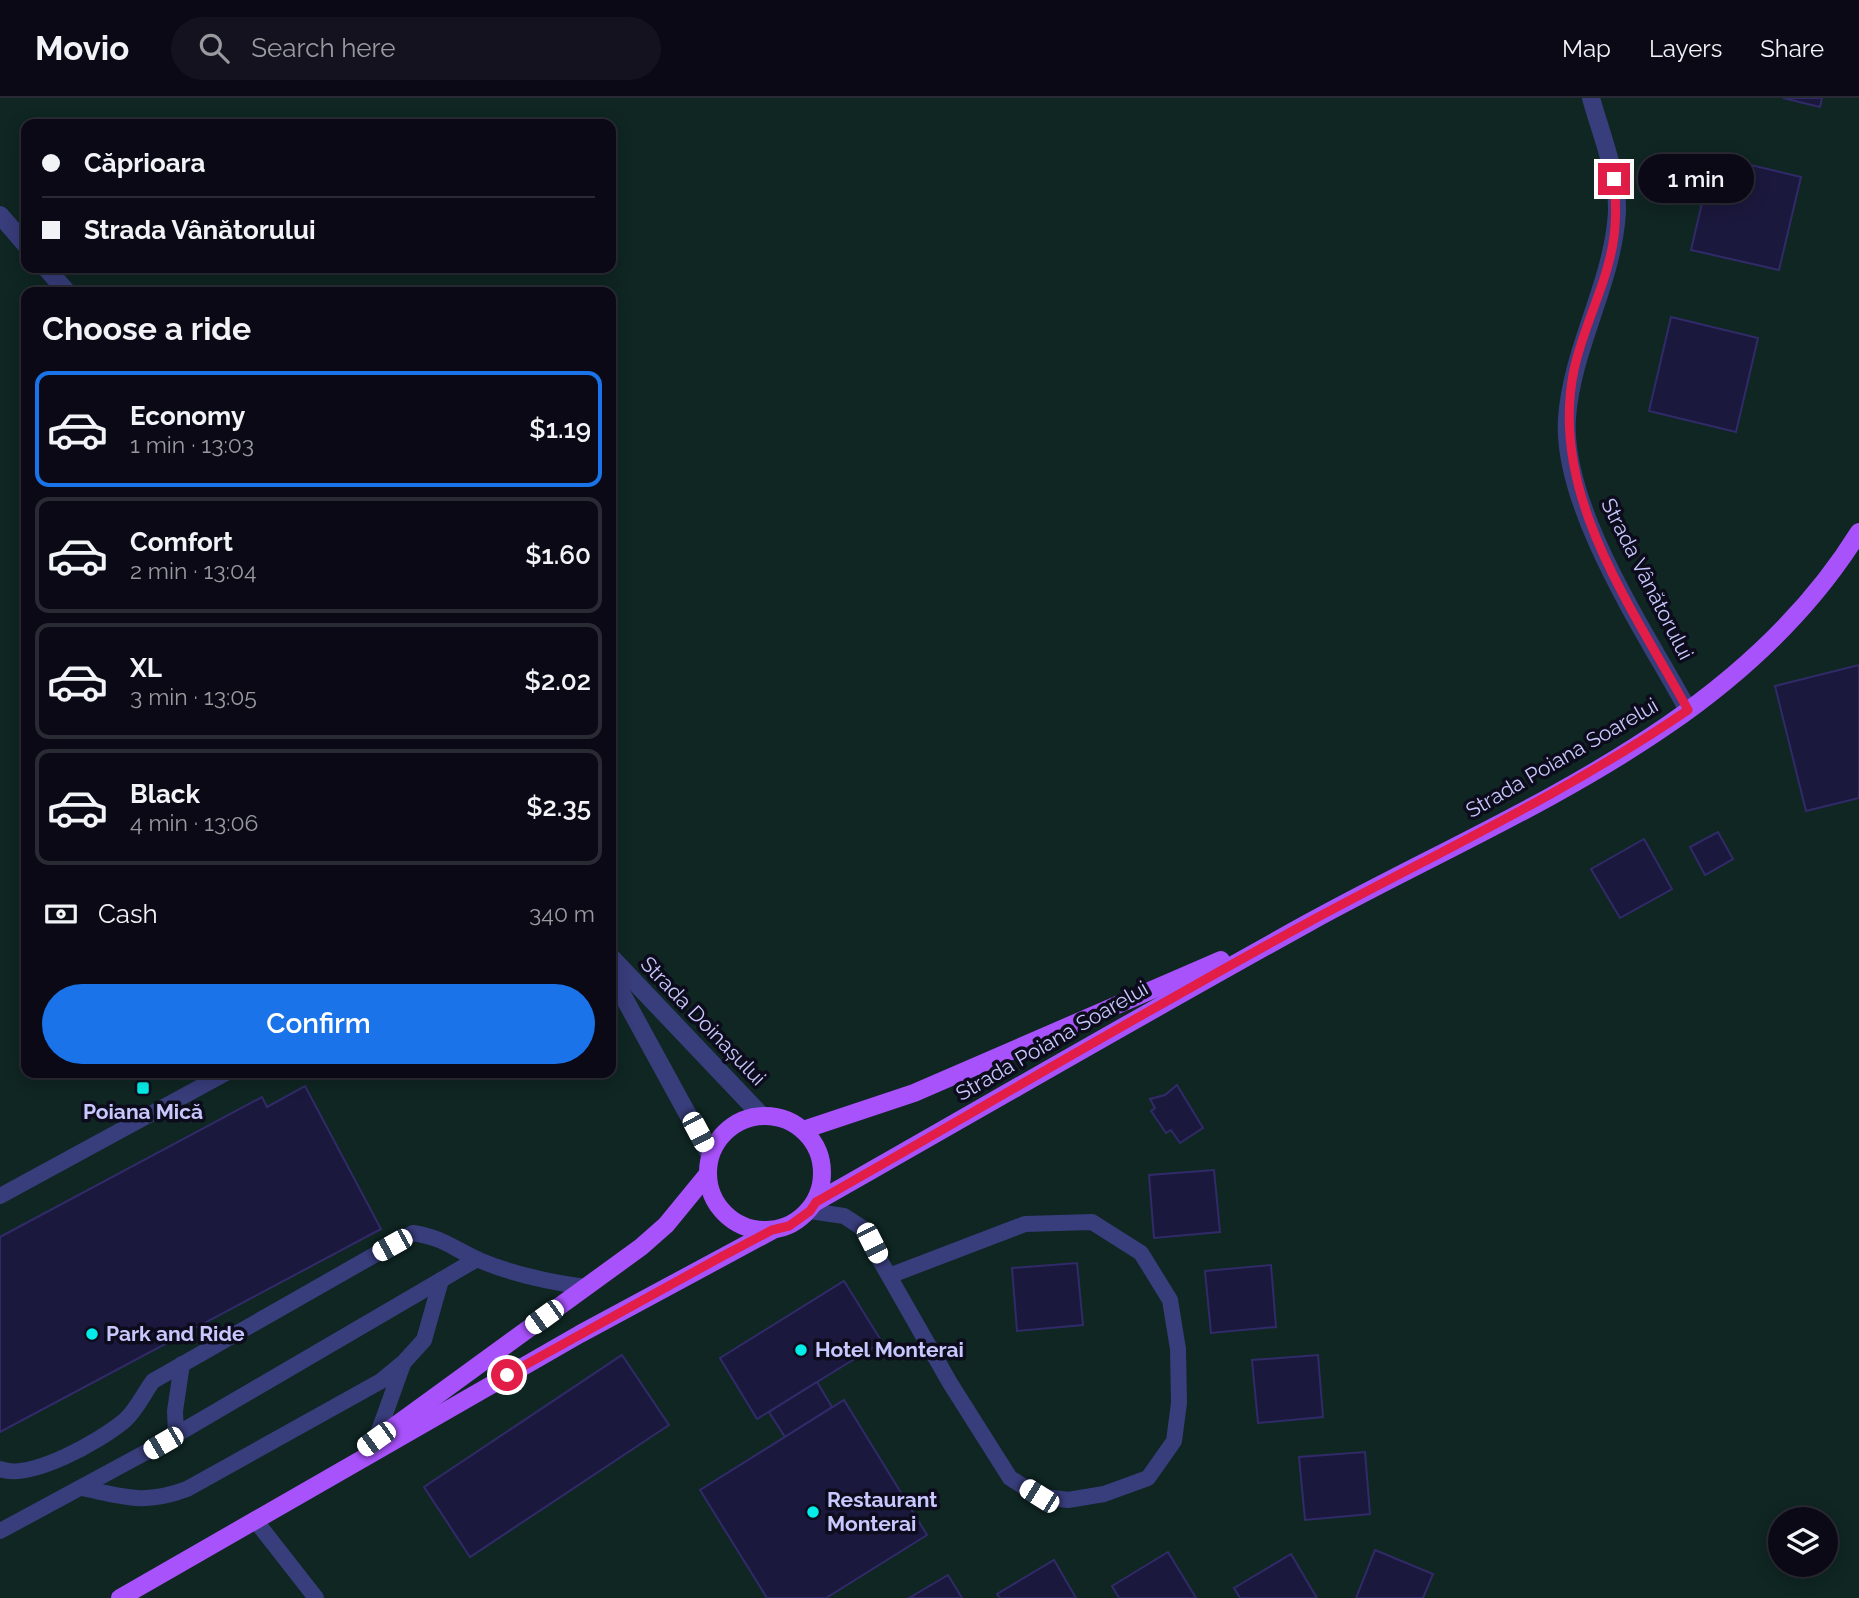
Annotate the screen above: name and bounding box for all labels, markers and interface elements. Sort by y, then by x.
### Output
search box [171,17,661,80]
text: Movio [35,29,129,68]
icon: search [195,29,233,67]
text: Search here [251,33,396,63]
text: Map [1562,34,1611,63]
text: Layers [1649,34,1722,63]
text: Share [1760,34,1824,63]
text: Căprioara [84,148,206,178]
callout: 1 min [1638,154,1754,204]
route end [1598,163,1630,195]
text: 1 min [1667,165,1725,192]
text: Strada Vânătorului [84,215,316,245]
text: Choose a ride [42,310,251,347]
icon: car [46,398,109,461]
text: Economy [130,401,245,431]
text: $1.19 [529,414,591,444]
text: 1 min · 13:03 [130,431,254,458]
street label: Strada Vânătorului [1596,494,1699,664]
icon: car [46,524,109,587]
text: Comfort [130,527,233,557]
text: $1.60 [525,540,591,570]
text: 2 min · 13:04 [130,557,257,584]
icon: car [46,650,109,713]
text: XL [130,653,162,683]
text: $2.02 [525,666,591,696]
text: 3 min · 13:05 [130,683,257,710]
street label: Strada Poiana Soarelui [1461,692,1662,823]
icon: car [46,776,109,839]
text: Black [130,779,200,809]
text: $2.35 [526,792,591,822]
text: 4 min · 13:06 [130,809,258,836]
icon: cash [42,895,80,933]
text: Cash [98,899,158,929]
text: 340 m [529,900,595,927]
street label: Strada Doinașului [636,951,771,1090]
street label: Strada Poiana Soarelui [951,975,1152,1106]
button: Confirm [42,984,595,1064]
marker: Poiana Mică [135,1080,151,1096]
place label: Poiana Mică [83,1099,203,1124]
car [679,1109,718,1155]
car [854,1220,891,1266]
car [369,1226,416,1264]
car [521,1296,568,1338]
place label: Park and Ride [106,1321,245,1346]
marker: Park and Ride [84,1326,100,1342]
place label: Hotel Monterai [815,1337,964,1362]
marker: Hotel Monterai [793,1342,809,1358]
route start [491,1359,523,1391]
car [353,1418,400,1460]
car [140,1423,187,1463]
car [1016,1476,1063,1516]
place label: Restaurant Monterai [827,1487,937,1536]
marker: Restaurant Monterai [805,1504,821,1520]
map controls [1768,1507,1838,1577]
button: layers [1768,1507,1838,1577]

